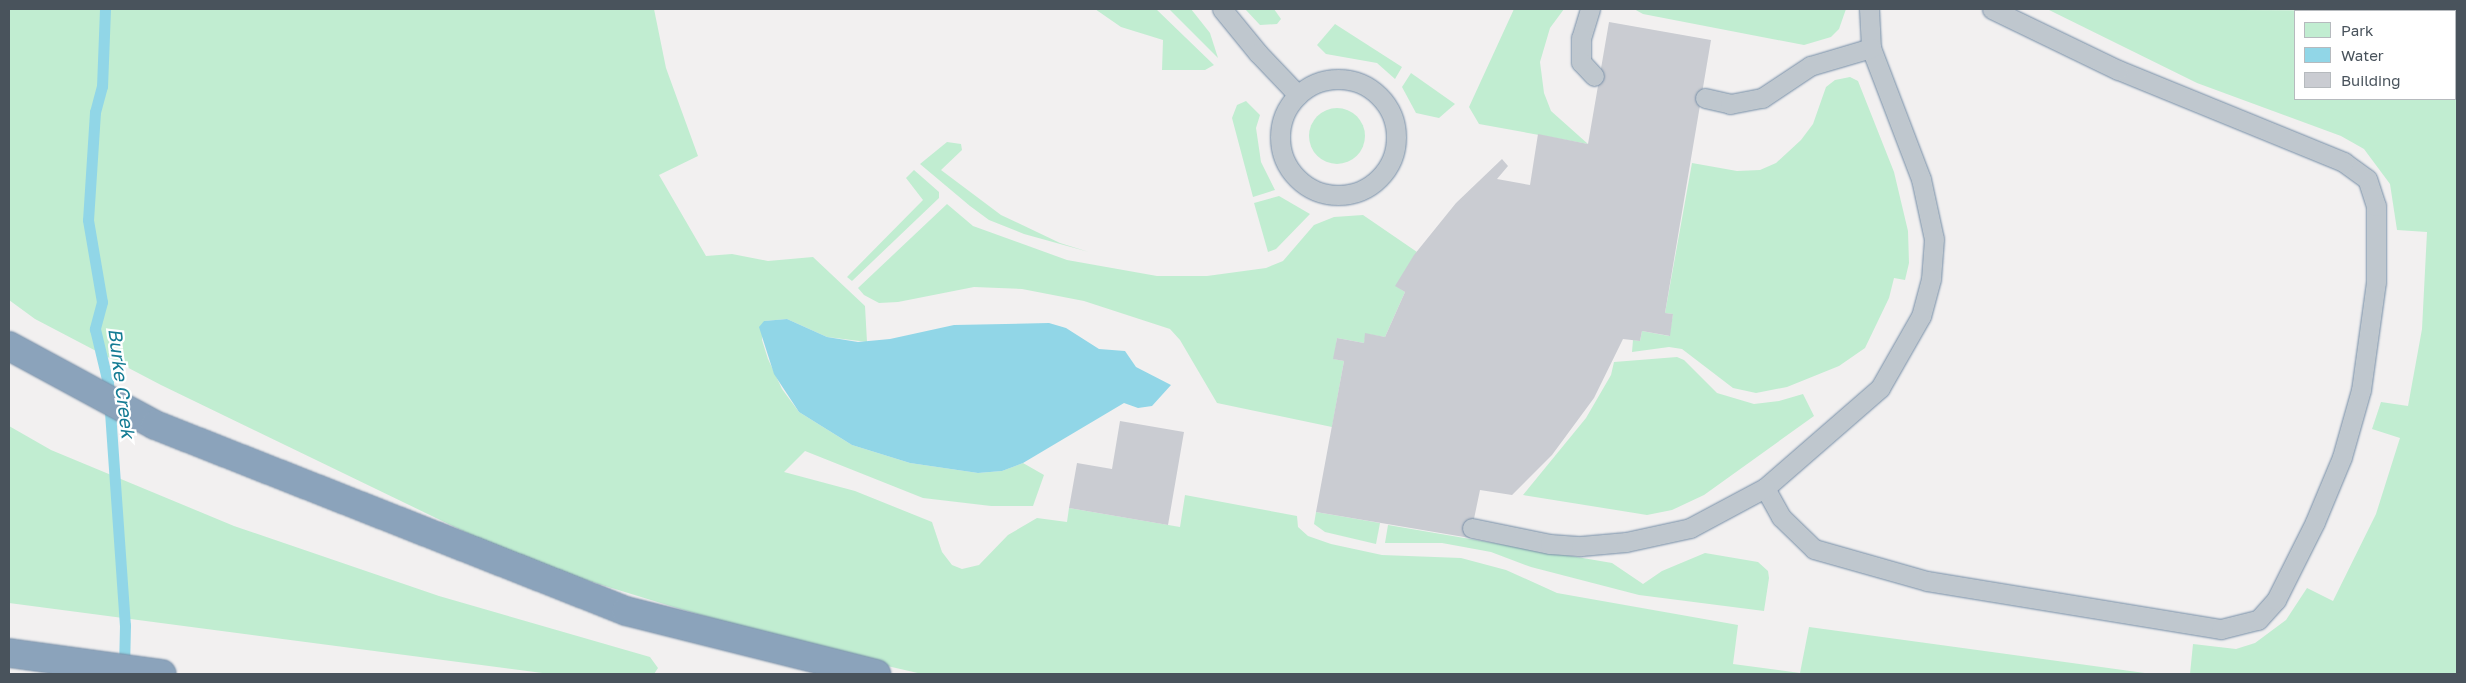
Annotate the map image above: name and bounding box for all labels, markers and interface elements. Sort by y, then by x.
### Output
legend [2294,10,2456,100]
text: Park [2341,21,2373,39]
text: Water [2341,46,2384,64]
text: Building [2341,71,2401,89]
water label: Burke Creek [104,327,140,439]

